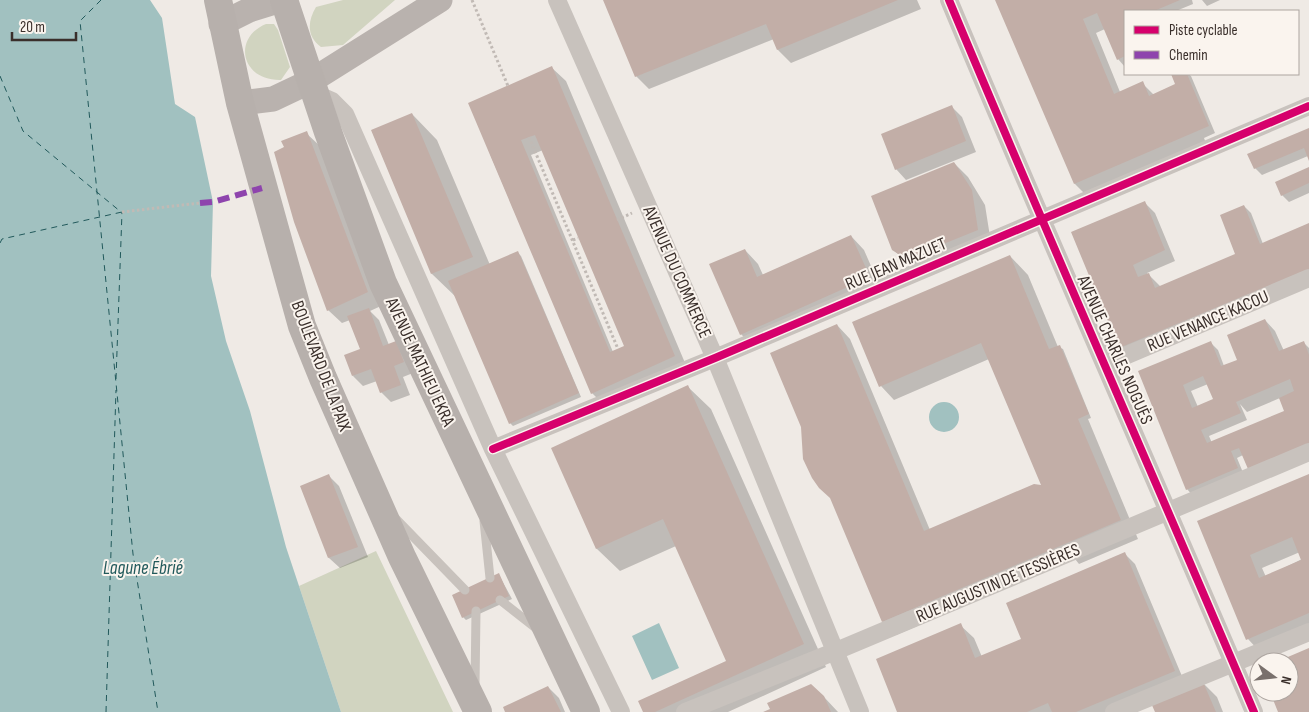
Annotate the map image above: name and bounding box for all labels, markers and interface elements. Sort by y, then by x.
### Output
scale bar [12,10,76,42]
legend [1124,10,1299,75]
text: 20 m [20,18,45,37]
text: Piste cyclable [1169,21,1238,40]
text: Chemin [1169,46,1208,65]
street label: AVENUE DU COMMERCE [638,202,716,341]
street label: RUE JEAN MAZUET [842,233,950,295]
street label: AVENUE CHARLES NOGUÈS [1072,271,1157,428]
street label: RUE VENANCE KACOU [1144,286,1272,356]
street label: AVENUE MATHIEU EKRA [381,294,459,430]
street label: BOULEVARD DE LA PAIX [286,298,356,434]
street label: RUE AUGUSTIN DE TESSIÈRES [913,539,1083,627]
water label: Lagune Ébrié [103,557,183,580]
north arrow [1249,652,1299,702]
text: N [1277,674,1295,686]

